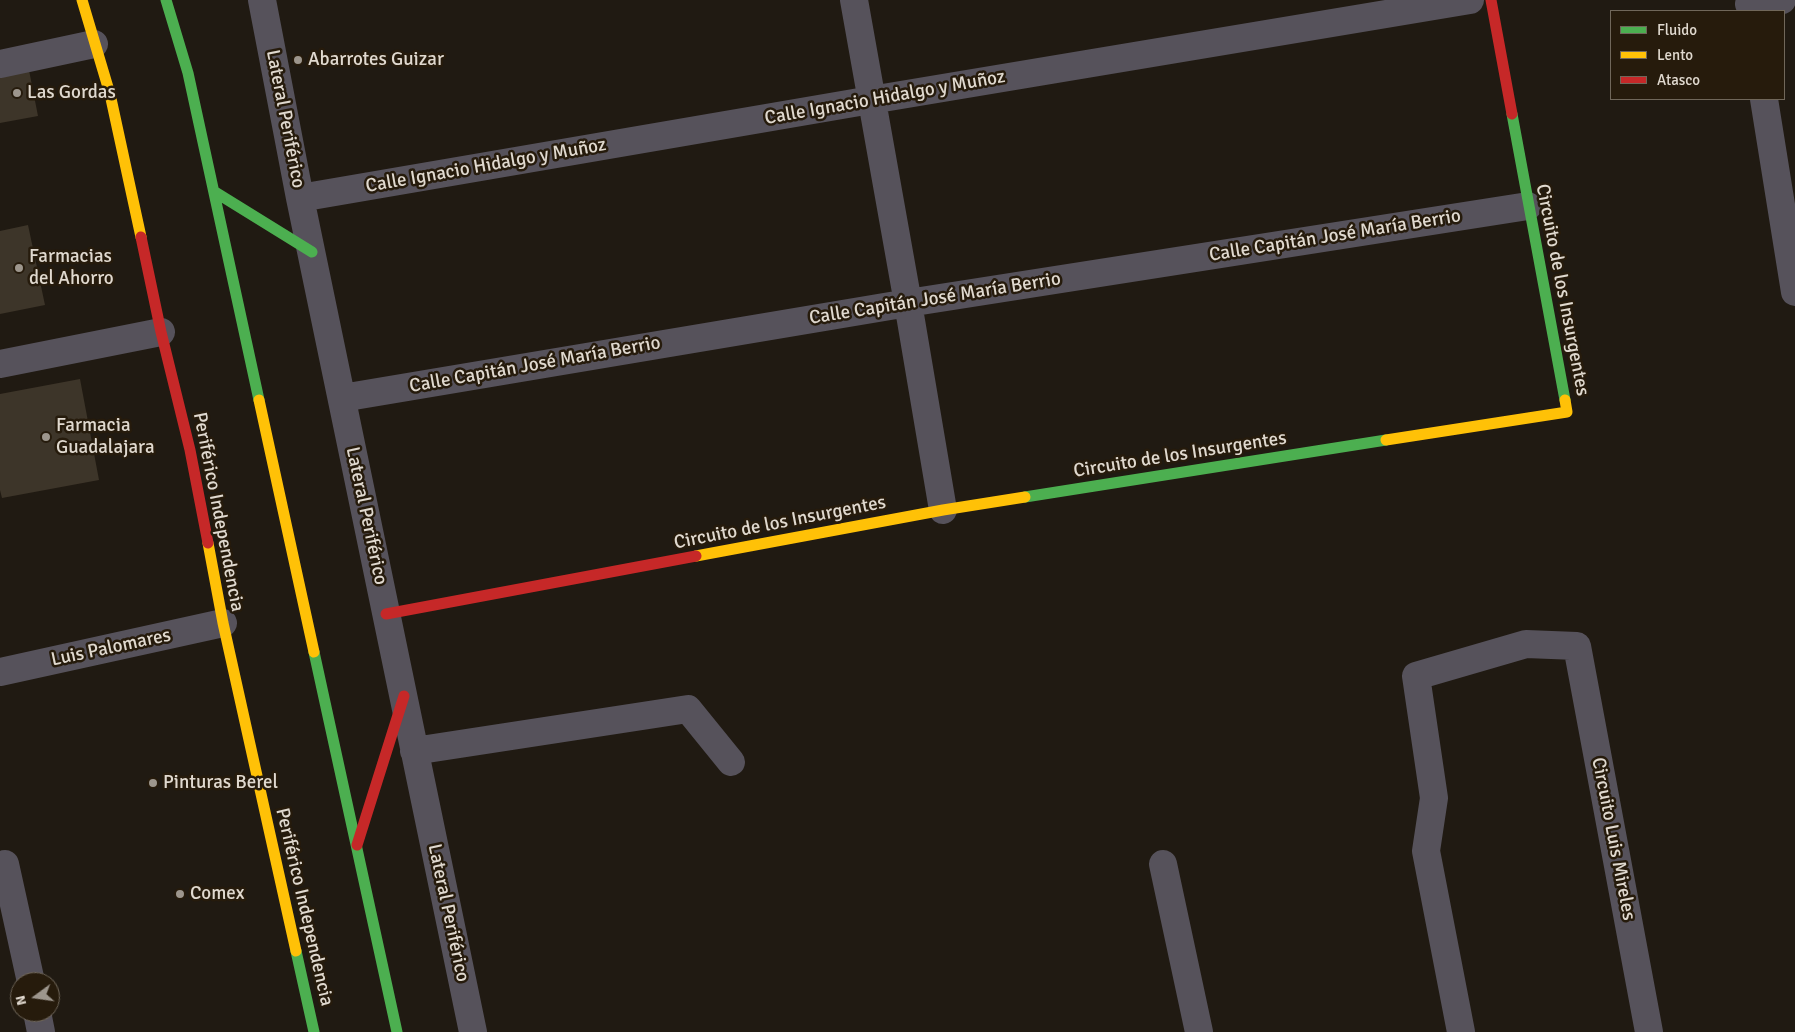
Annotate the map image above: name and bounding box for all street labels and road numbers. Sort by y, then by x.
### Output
street label: Lateral Periférico [260,48,310,190]
street label: Calle Ignacio Hidalgo y Muñoz [763,66,1007,130]
street label: Calle Ignacio Hidalgo y Muñoz [364,134,608,198]
street label: Circuito de los Insurgentes [1530,182,1594,398]
street label: Calle Capitán José María Berrio [1208,205,1462,267]
street label: Calle Capitán José María Berrio [808,268,1062,330]
street label: Calle Capitán José María Berrio [408,332,662,398]
street label: Periférico Independencia [187,410,249,614]
street label: Circuito de los Insurgentes [1072,427,1288,483]
street label: Lateral Periférico [340,445,392,587]
street label: Circuito de los Insurgentes [672,491,888,555]
street label: Luis Palomares [49,624,173,672]
street label: Circuito Luis Mireles [1586,756,1640,922]
street label: Periférico Independencia [270,806,338,1008]
street label: Lateral Periférico [422,842,474,984]

